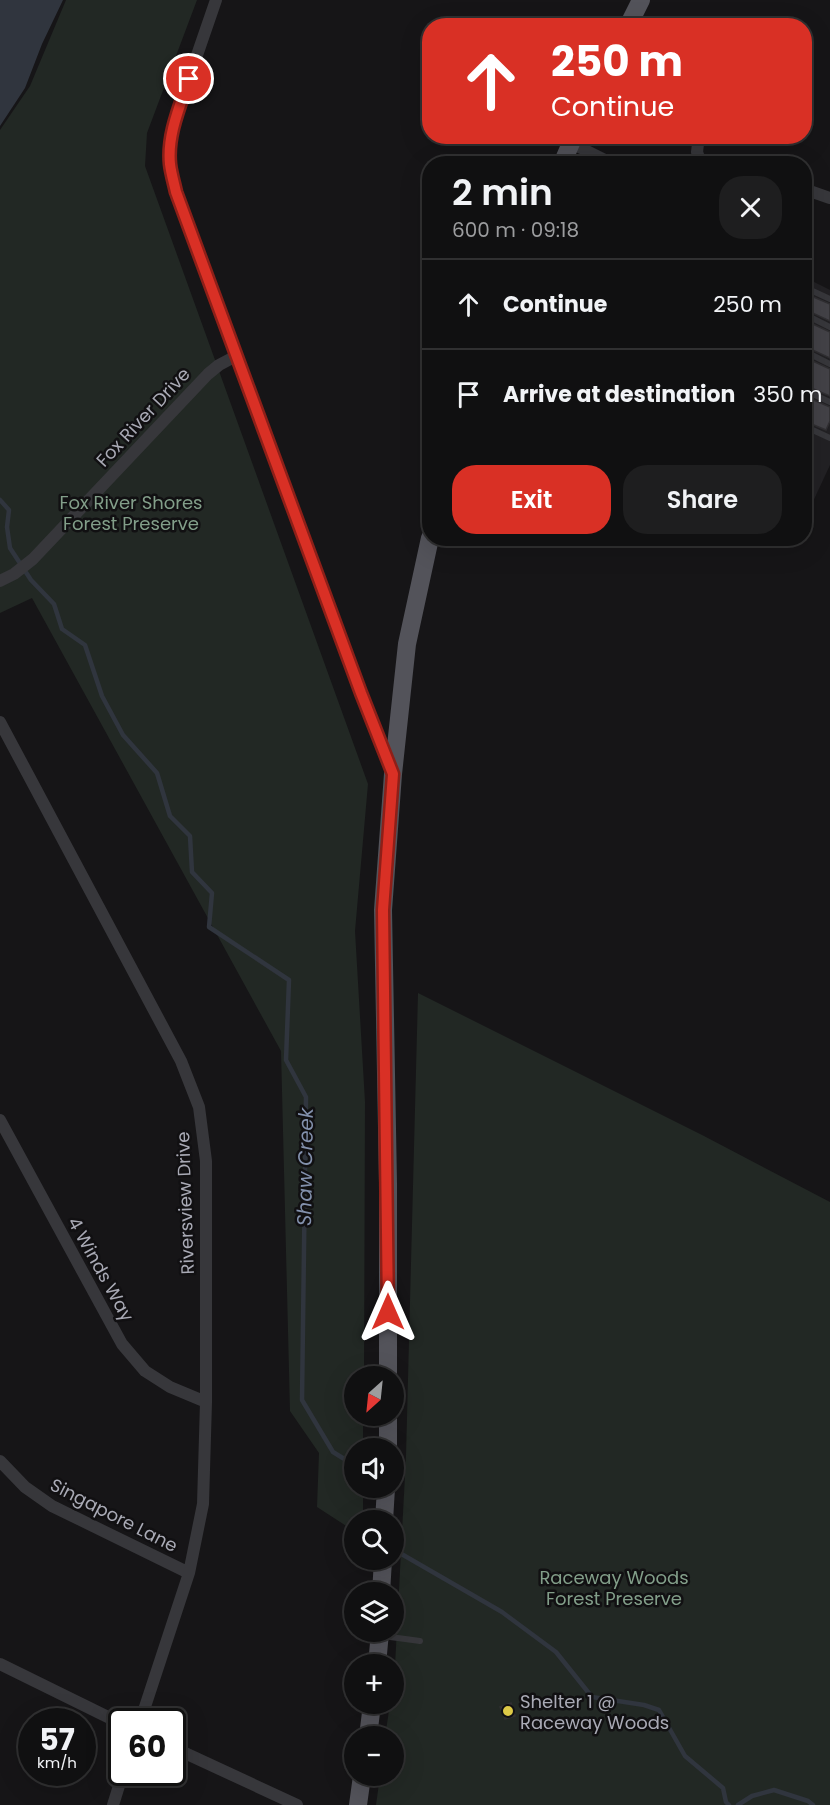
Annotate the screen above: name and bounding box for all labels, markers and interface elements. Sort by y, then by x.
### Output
text: 250 m [551,32,683,91]
icon: ahead [452,42,530,120]
pin [163,53,214,104]
icon: arrive [172,62,205,95]
text: Continue [551,88,674,125]
text: 2 min [452,167,553,218]
button: close [719,176,782,239]
text: 600 m · 09:18 [452,216,579,244]
icon: ahead [452,288,485,321]
text: Continue [503,289,607,320]
text: 250 m [713,289,782,320]
street label: Fox River Drive [90,362,196,472]
icon: arrive [452,378,485,411]
text: Arrive at destination [503,379,735,410]
text: 350 m [753,379,822,410]
button: Exit [452,465,611,534]
button: Share [623,465,782,534]
park label: Fox River Shores Forest Preserve [59,490,203,536]
water label: Shaw Creek [290,1106,320,1226]
street label: Riversview Drive [170,1131,200,1275]
street label: 4 Winds Way [62,1212,140,1326]
position arrow [356,1280,420,1344]
north arrow [344,1366,404,1426]
map controls [344,1366,404,1786]
button: sound [344,1438,404,1498]
street label: Singapore Lane [46,1472,182,1558]
button: search [344,1510,404,1570]
park label: Raceway Woods Forest Preserve [539,1565,689,1611]
button: layers [344,1582,404,1642]
button: + [344,1654,404,1714]
place label: Shelter 1 @ Raceway Woods [520,1689,669,1735]
marker: Shelter 1 @ Raceway Woods [501,1704,515,1718]
speed limit sign: 60 [108,1708,186,1786]
text: 57 [39,1718,75,1761]
button: − [344,1726,404,1786]
text: km/h [37,1752,77,1773]

